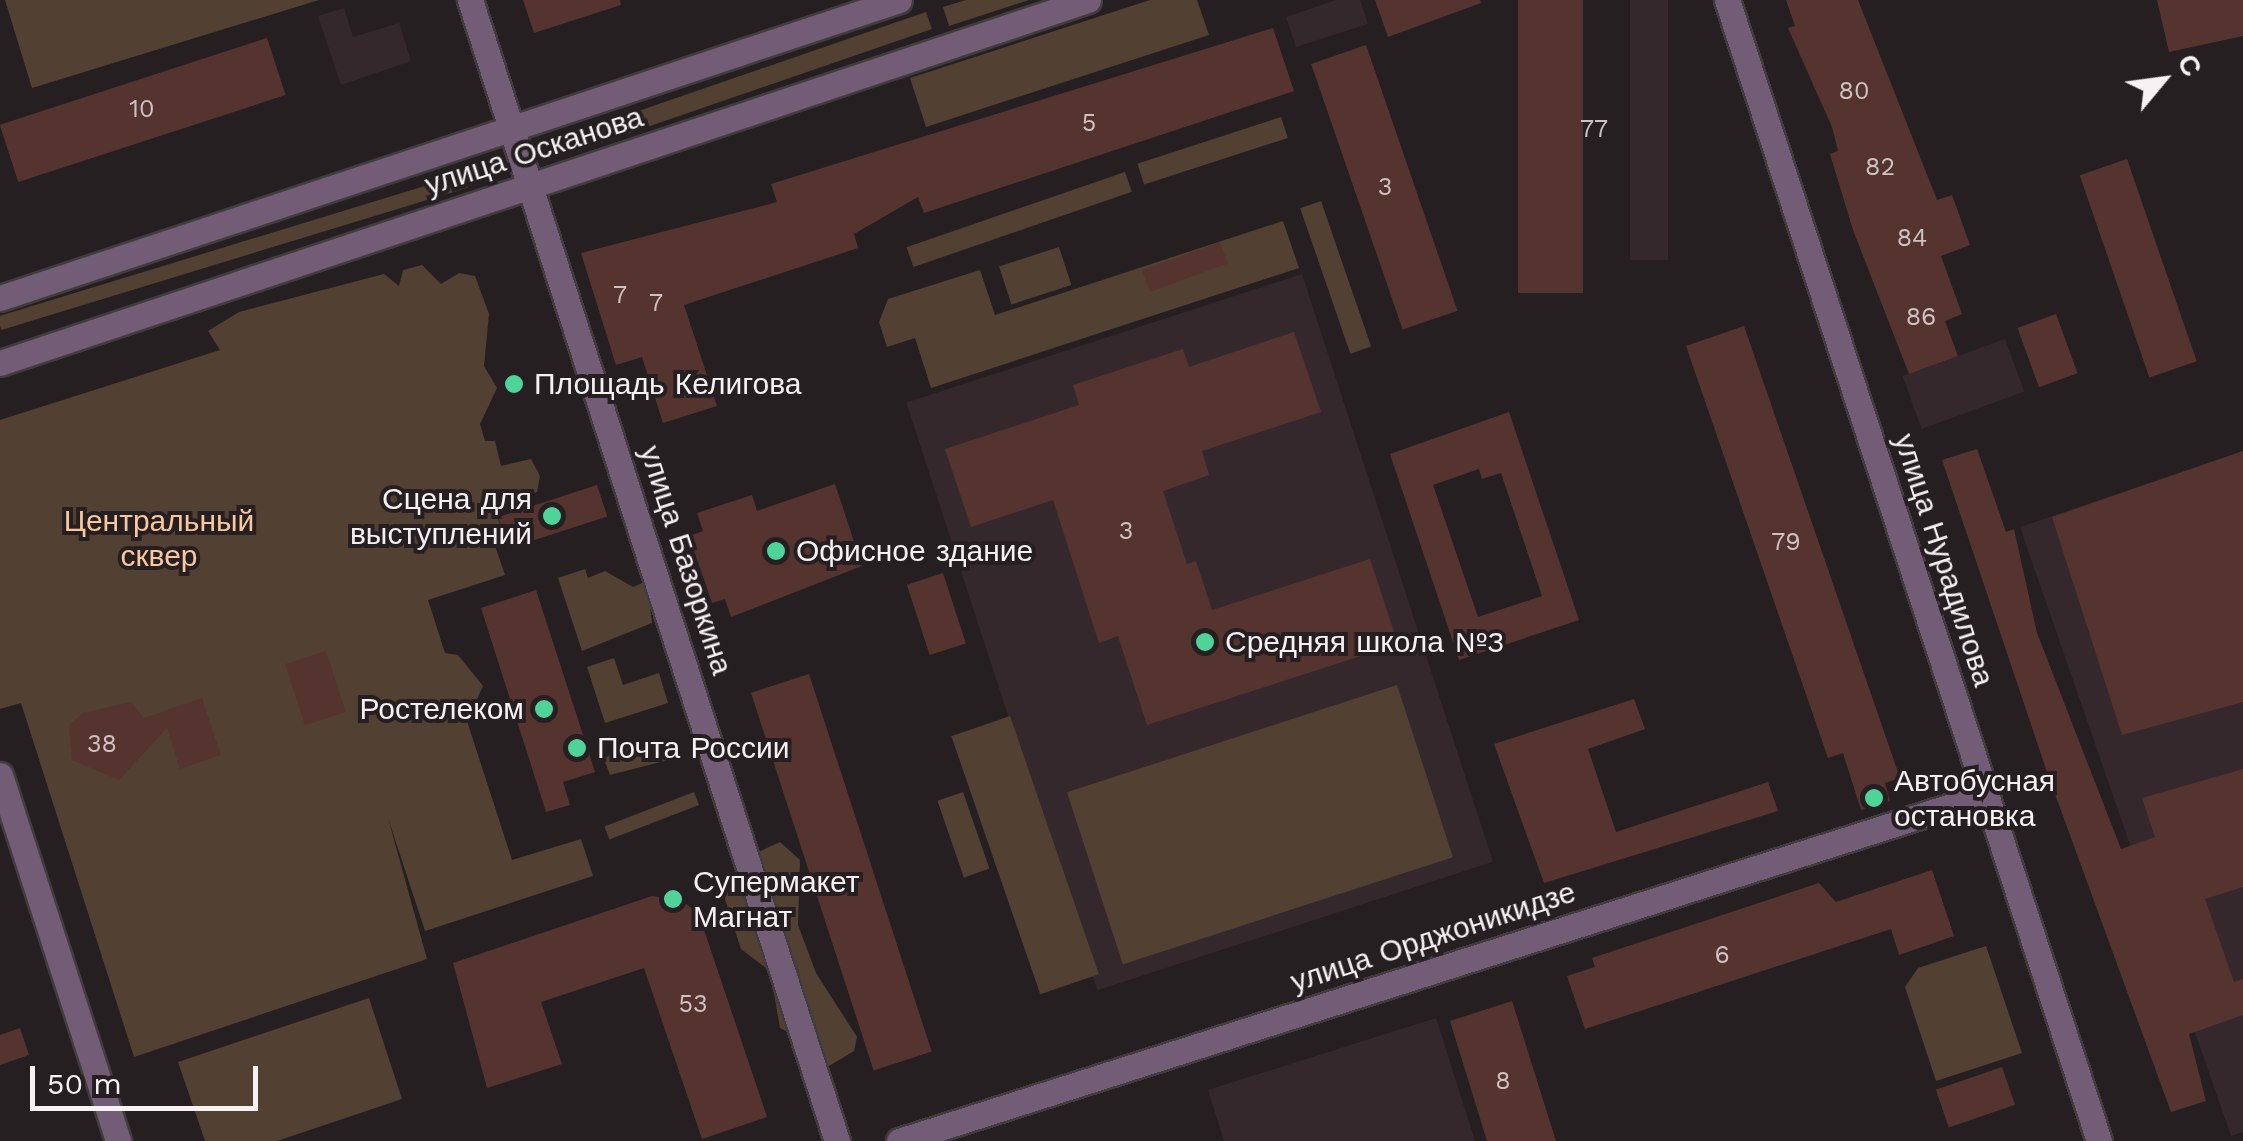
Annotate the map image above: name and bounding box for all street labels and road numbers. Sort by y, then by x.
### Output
street label: улица Осканова [420,99,648,203]
street label: улица Нурадилова [1886,429,2002,691]
street label: улица Базоркина [632,441,740,679]
street label: улица Орджоникидзе [1286,874,1580,1000]

